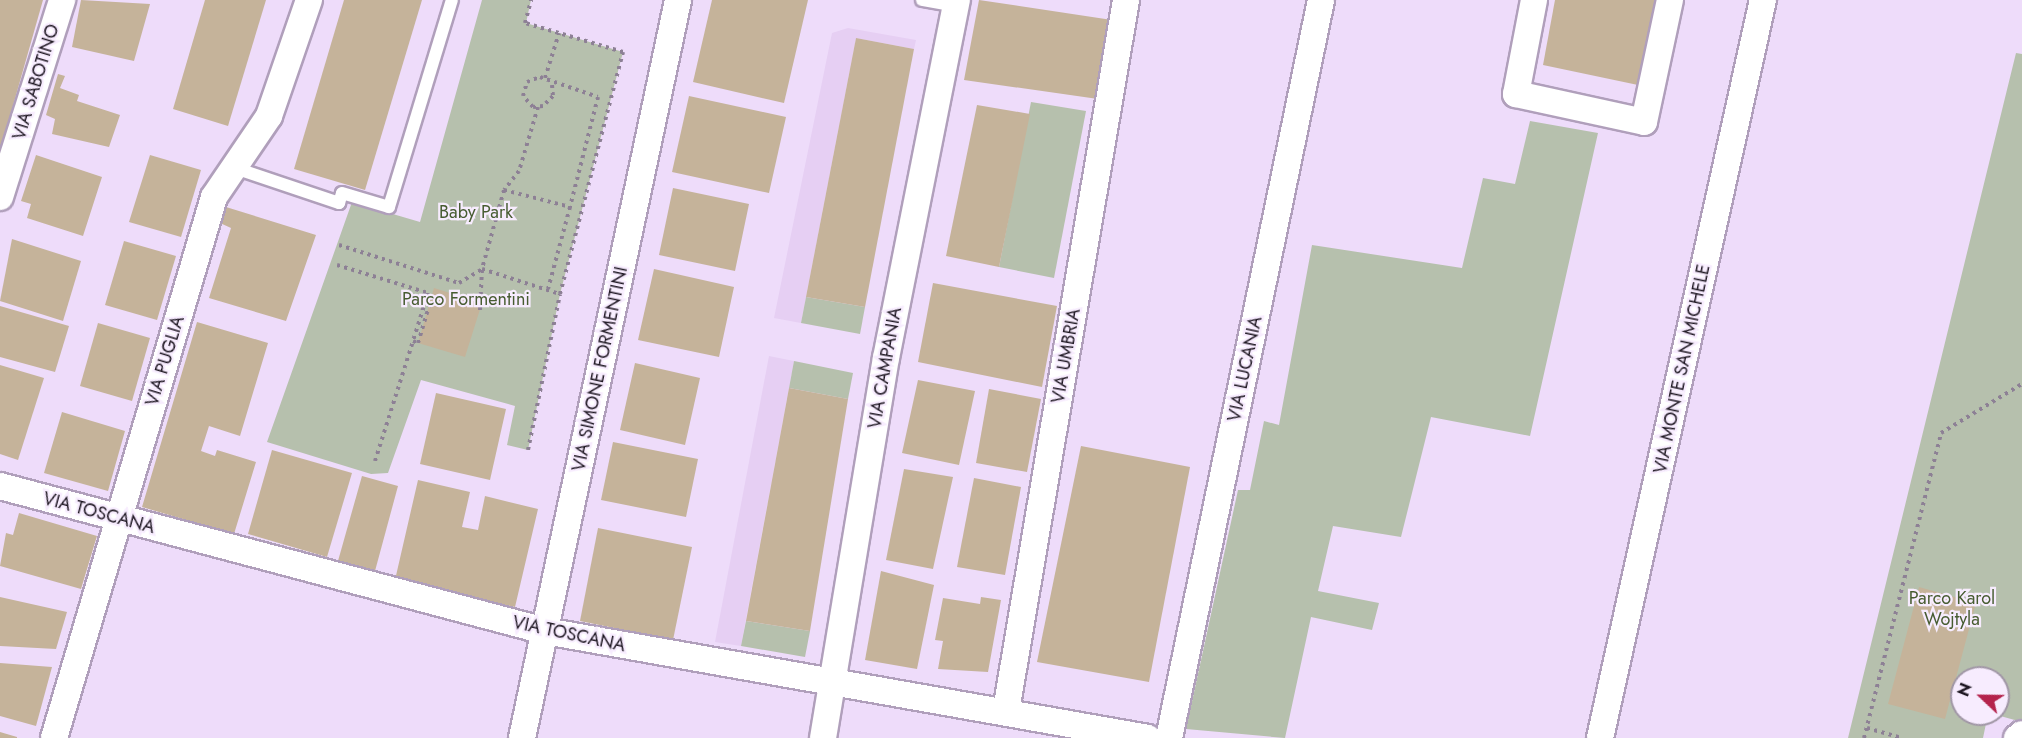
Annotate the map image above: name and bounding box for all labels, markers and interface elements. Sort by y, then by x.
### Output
street label: VIA SABOTINO [8,21,64,143]
park label: Baby Park [439,201,513,223]
street label: VIA MONTE SAN MICHELE [1649,262,1715,476]
street label: VIA SIMONE FORMENTINI [568,265,632,473]
park label: Parco Formentini [402,288,530,310]
street label: VIA CAMPANIA [864,306,906,430]
street label: VIA UMBRIA [1047,307,1085,405]
street label: VIA PUGLIA [141,313,189,409]
street label: VIA LUCANIA [1223,314,1267,424]
street label: VIA TOSCANA [41,488,157,538]
park label: Parco Karol Wojtyla [1909,588,1995,630]
street label: VIA TOSCANA [511,611,627,657]
north arrow [1950,666,2010,726]
text: N [1952,680,1978,700]

